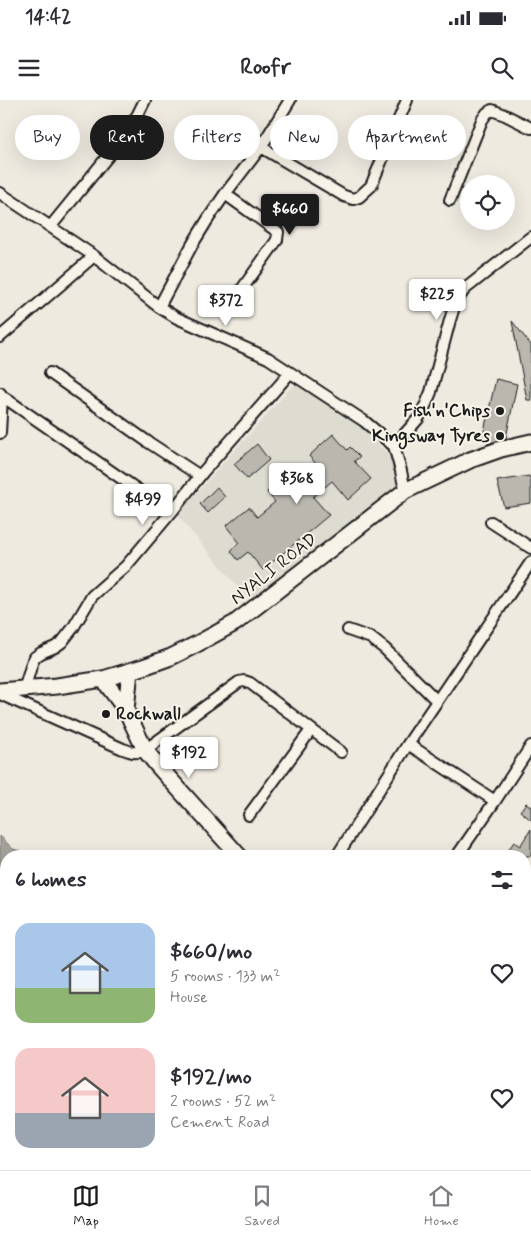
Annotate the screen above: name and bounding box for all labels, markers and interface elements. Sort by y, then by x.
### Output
text: 14:42 [25,5,71,30]
icon: menu [15,54,43,82]
text: Roofr [240,54,291,82]
icon: search [488,54,516,82]
chip: Buy [15,115,80,160]
chip: Rent [90,115,164,160]
chip: Filters [174,115,260,160]
chip: New [270,115,338,160]
chip: Apartment [348,115,466,160]
map controls [460,175,515,230]
button: locate [460,175,515,230]
pin: $660 [260,194,320,236]
text: $660 [272,199,308,220]
pin: $225 [407,278,467,321]
pin: $372 [196,284,256,327]
text: $225 [420,284,454,305]
text: $372 [209,290,243,311]
place label: Fish'n'Chips [403,399,490,423]
marker: Fish'n'Chips [494,405,506,417]
place label: Kingsway Tyres [372,424,490,450]
marker: Kingsway Tyres [494,430,506,442]
pin: $368 [267,462,327,505]
text: $368 [280,468,314,489]
pin: $499 [113,484,173,526]
text: $499 [125,489,161,510]
street label: NYALI ROAD [226,528,322,610]
place label: Rockwall [116,702,181,726]
marker: Rockwall [100,708,112,720]
pin: $192 [159,736,219,779]
text: $192 [171,742,207,763]
text: 6 homes [15,866,86,894]
icon: filters [488,866,516,894]
text: $660/mo [170,938,252,966]
icon: home [55,943,115,1003]
icon: heart [488,959,516,987]
text: 5 rooms · 133 m² [170,966,280,987]
text: House [170,987,208,1008]
text: $192/mo [170,1063,252,1091]
icon: home [55,1068,115,1128]
icon: heart [488,1084,516,1112]
text: 2 rooms · 52 m² [170,1091,276,1112]
text: Cement Road [170,1112,270,1133]
tab: Map [72,1182,100,1230]
tab: Saved [244,1182,280,1230]
tab: Home [424,1182,459,1230]

